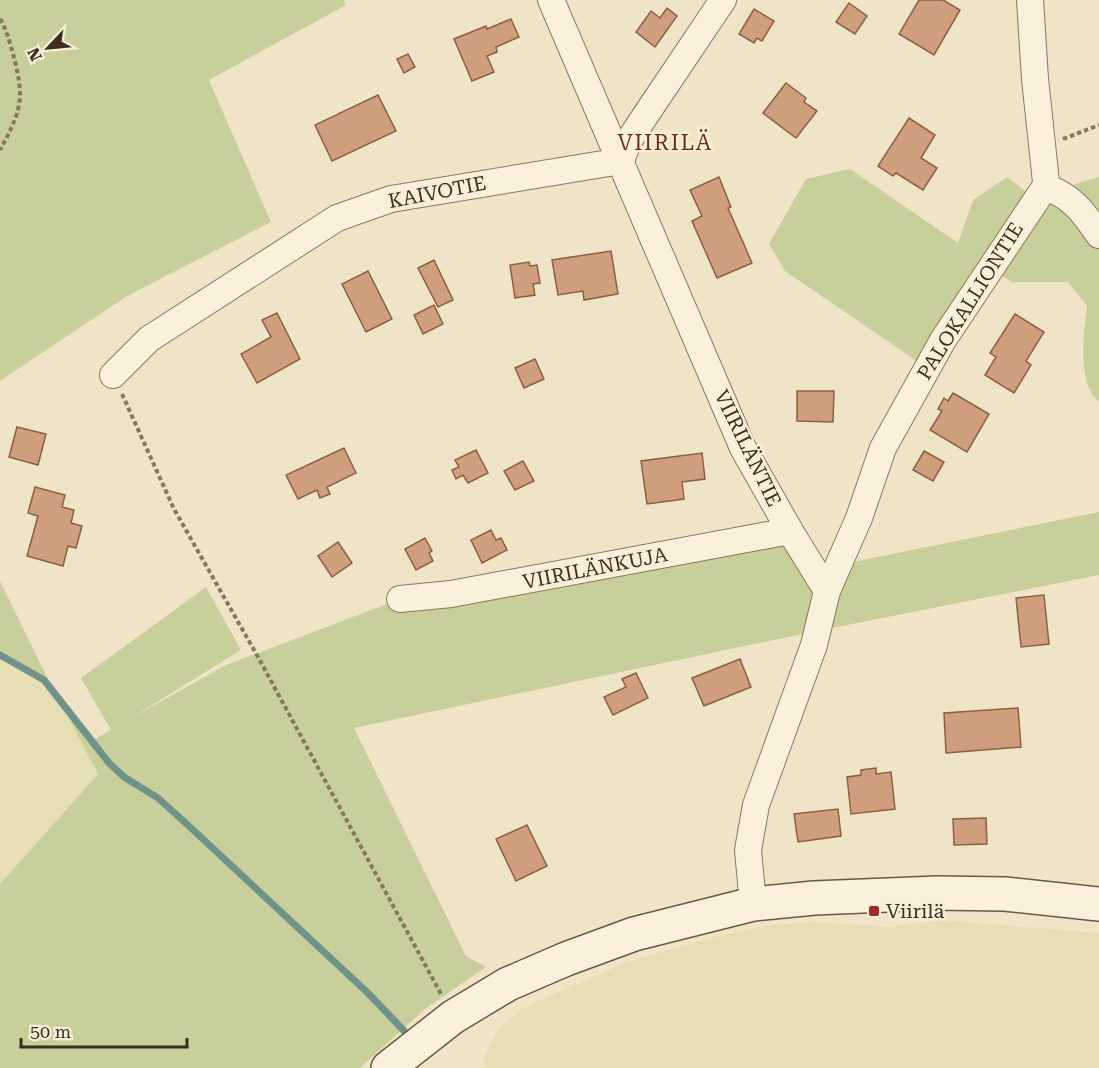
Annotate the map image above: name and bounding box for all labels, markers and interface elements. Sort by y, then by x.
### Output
north arrow [18,18,78,78]
text: N [24,45,46,64]
district label: VIIRILÄ [617,129,713,155]
street label: KAIVOTIE [386,171,488,213]
street label: PALOKALLIONTIE [912,218,1028,384]
street label: VIIRILÄNTIE [709,386,787,510]
street label: VIIRILÄNKUJA [521,542,669,594]
place label: Viirilä [886,899,945,923]
marker: Viirilä [867,904,881,918]
scale bar [21,1011,188,1049]
text: 50 m [30,1021,71,1042]

